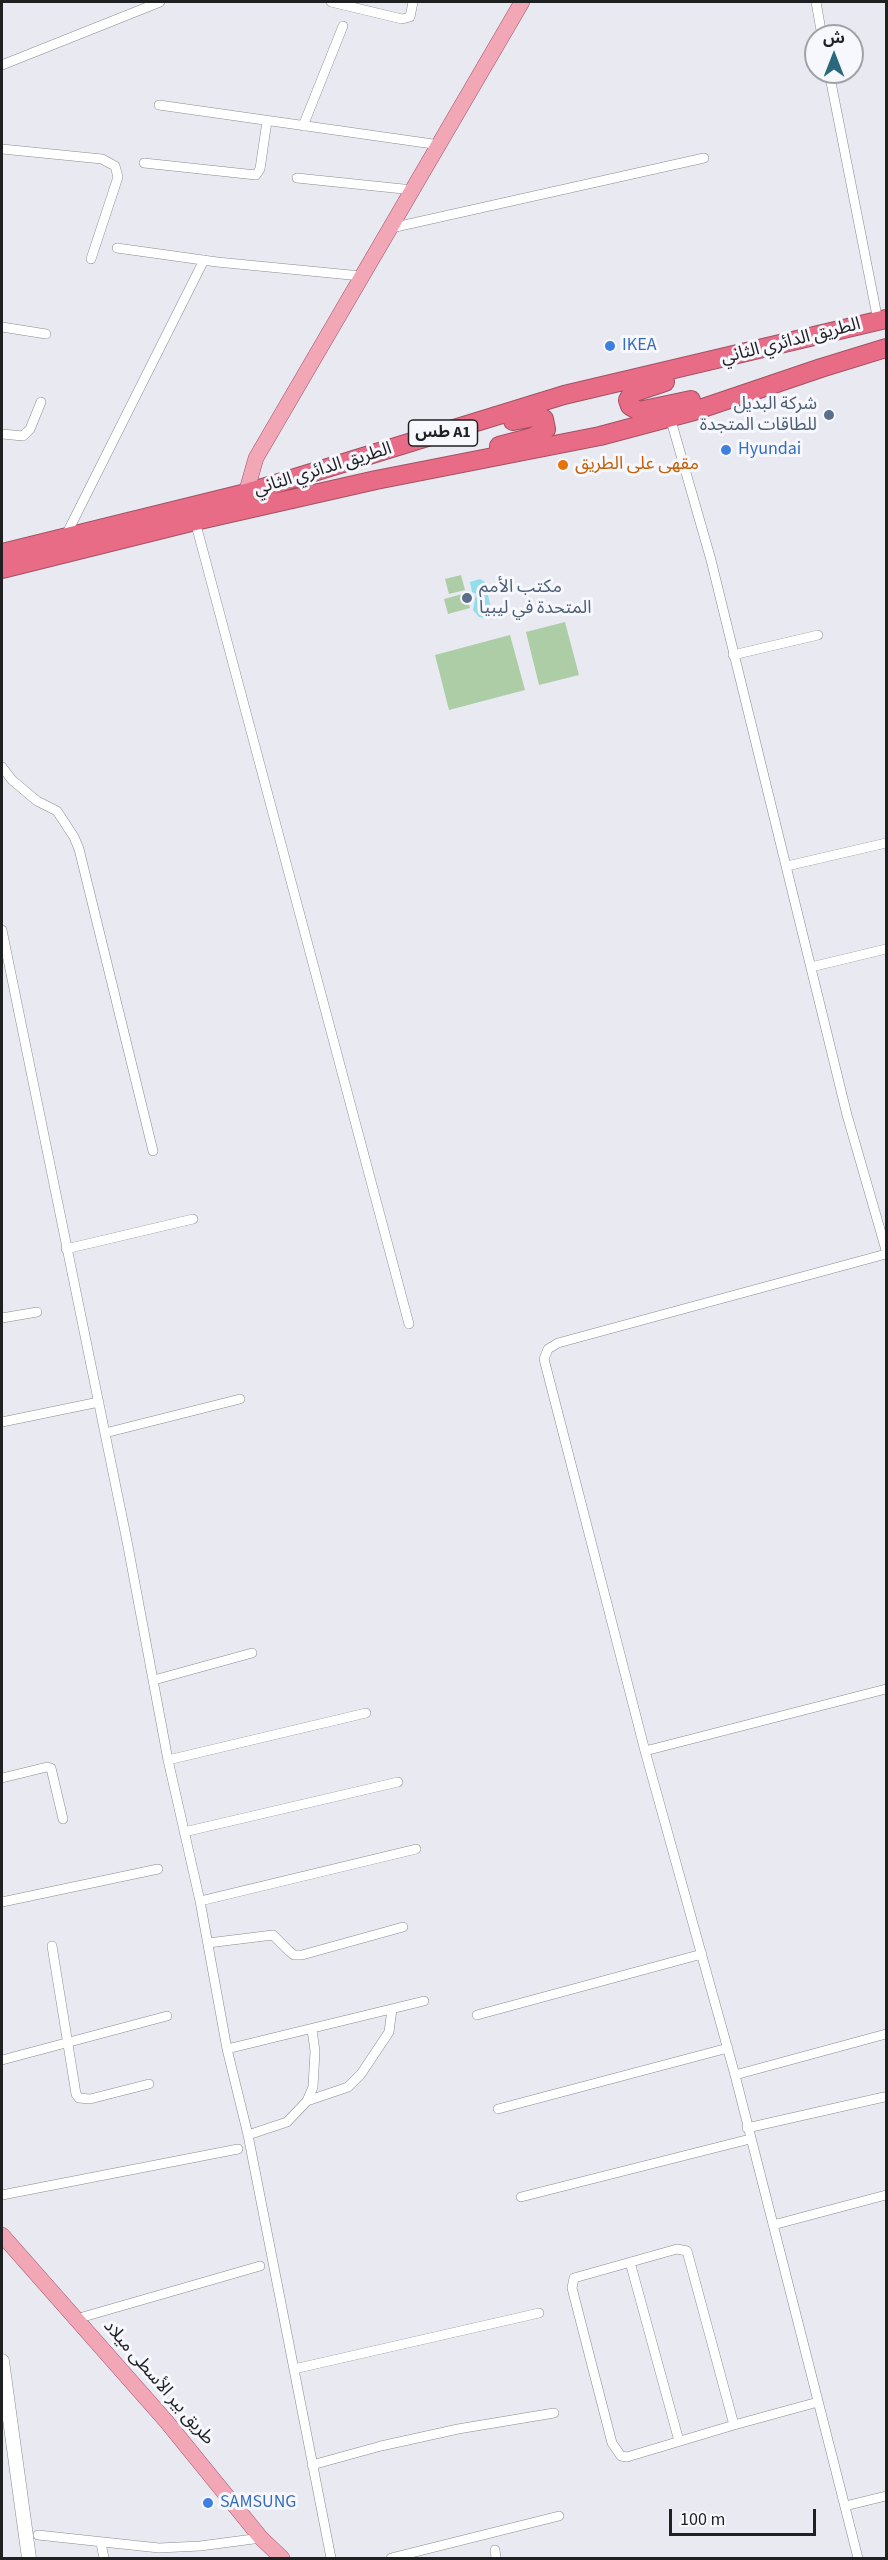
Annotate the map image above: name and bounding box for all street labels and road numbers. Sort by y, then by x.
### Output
street label: الطريق الدائري الثاني [719,314,863,370]
road number: طس A1 [408,420,478,446]
street label: الطريق الدائري الثاني [251,439,395,501]
street label: طريق بير الأسطى ميلاد [98,2316,218,2450]

